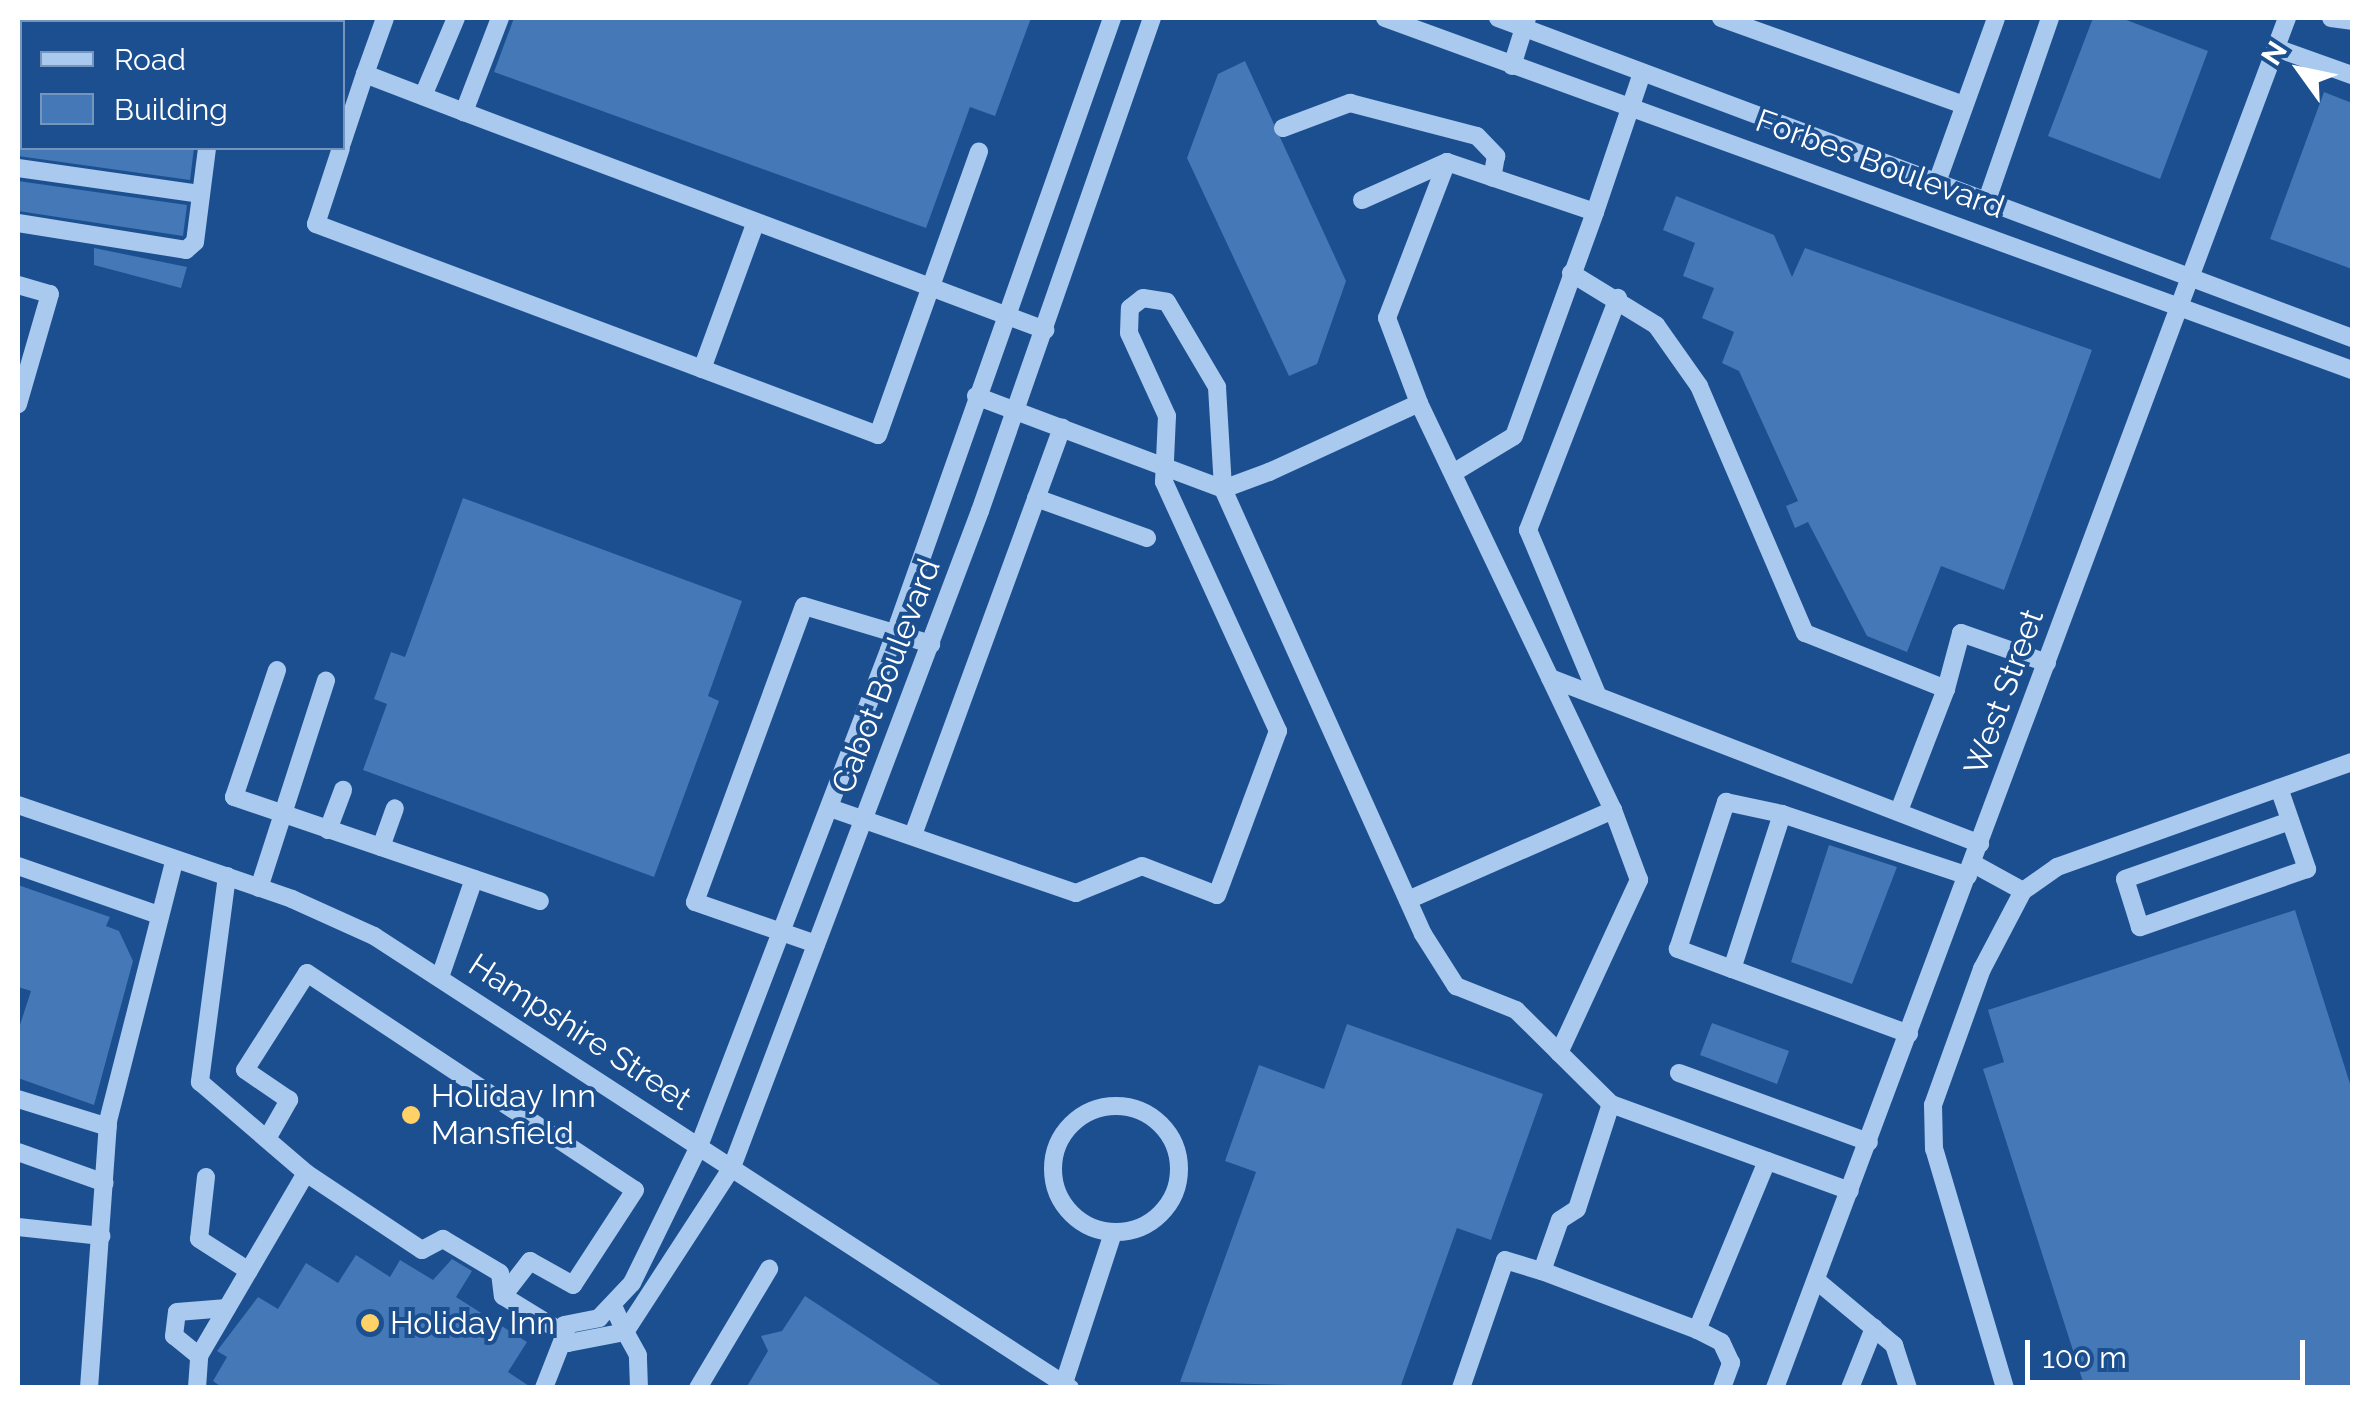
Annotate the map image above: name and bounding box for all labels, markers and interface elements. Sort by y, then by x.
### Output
legend [20,20,345,150]
north arrow [2250,20,2350,120]
text: N [2255,35,2294,71]
text: Road [114,42,186,77]
text: Building [114,92,228,127]
street label: Forbes Boulevard [1751,101,2009,227]
street label: Cabot Boulevard [824,553,948,799]
street label: West Street [1956,604,2052,780]
street label: Hampshire Street [462,946,698,1118]
place label: Holiday Inn Mansfield [431,1078,597,1153]
marker: Holiday Inn Mansfield [400,1104,422,1126]
place label: Holiday Inn [390,1304,556,1342]
marker: Holiday Inn [359,1312,381,1334]
scale bar [2030,1320,2310,1382]
text: 100 m [2042,1340,2127,1375]

